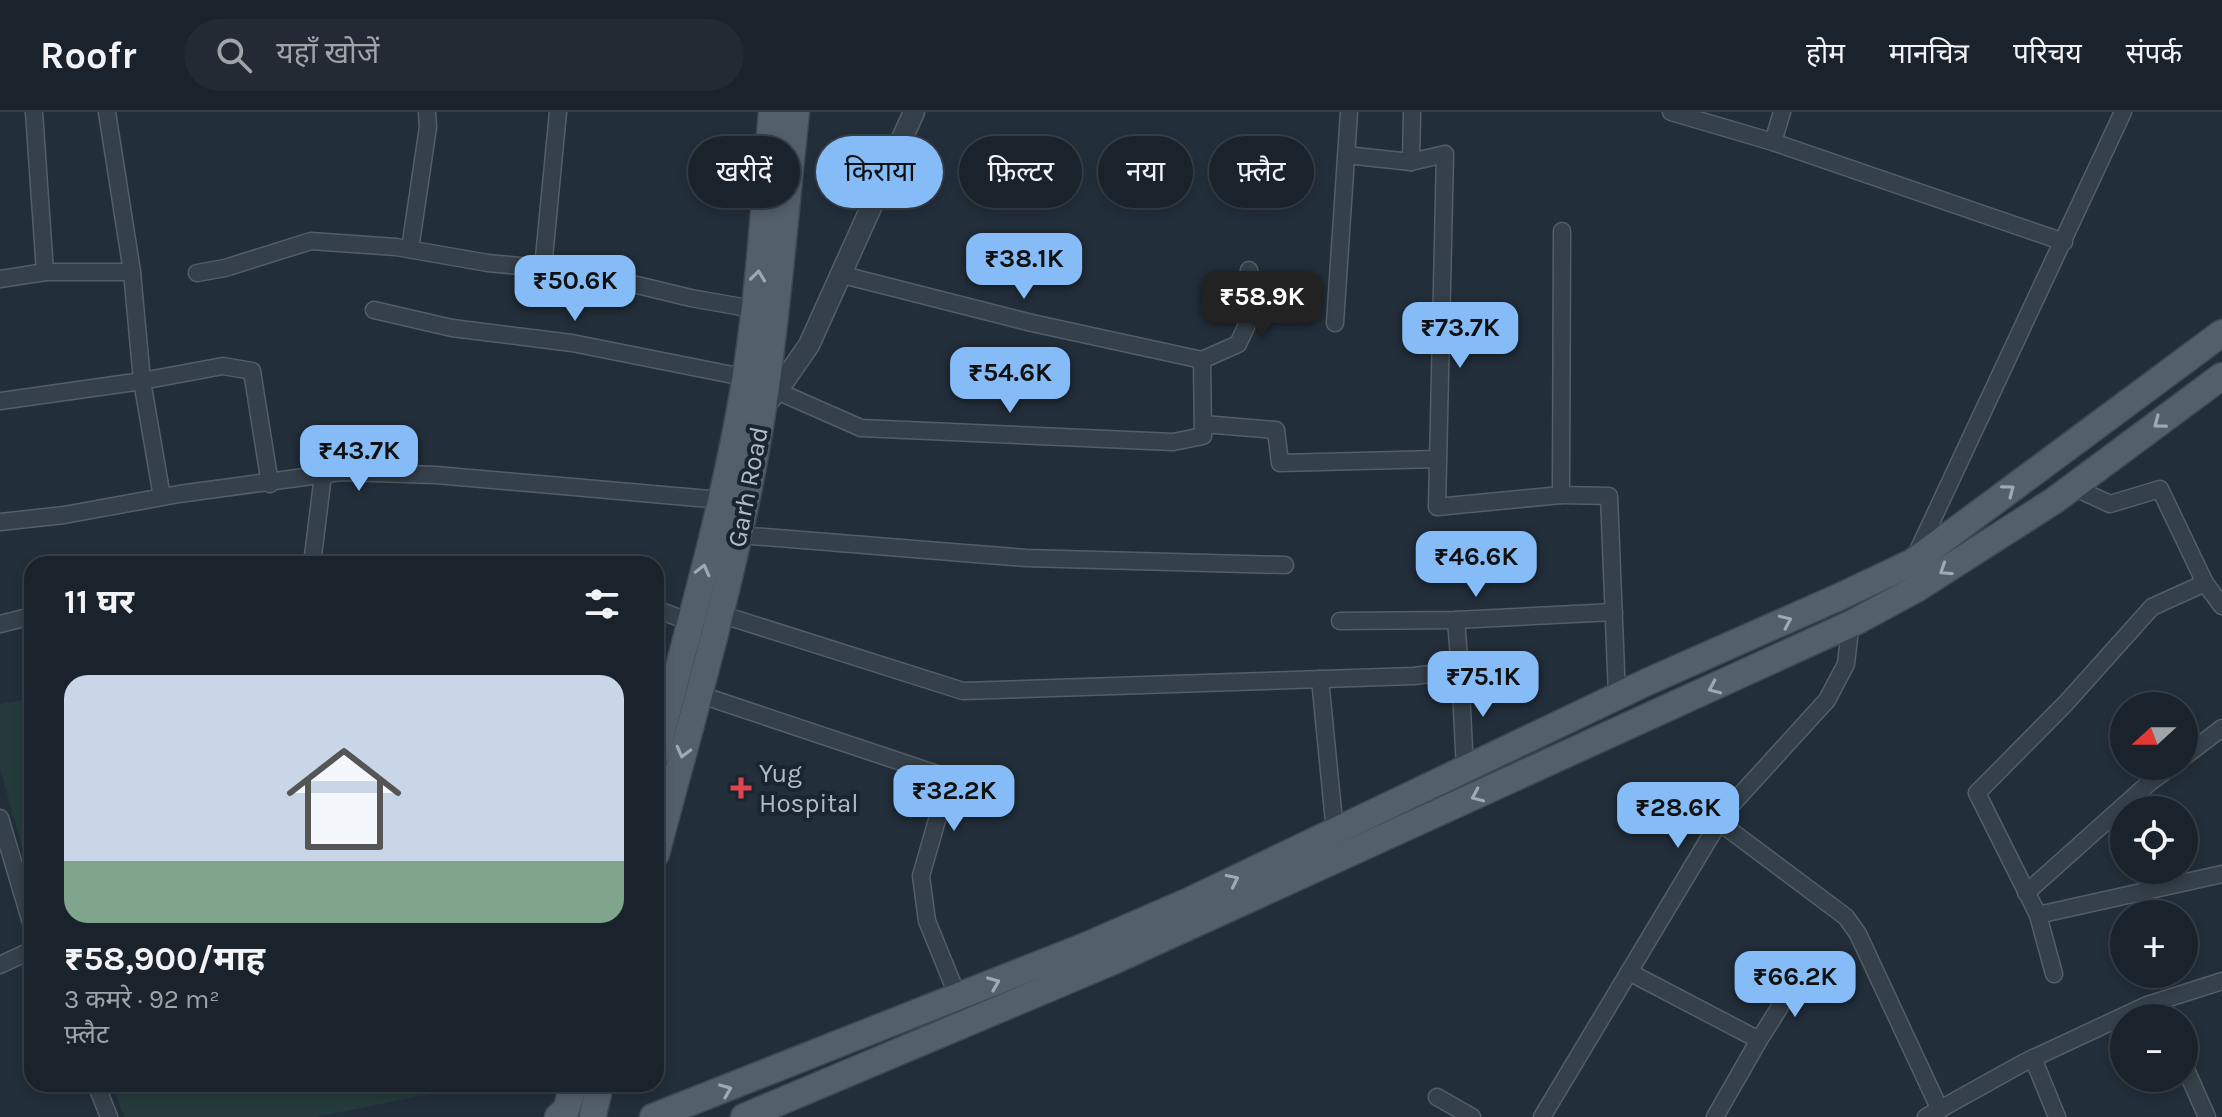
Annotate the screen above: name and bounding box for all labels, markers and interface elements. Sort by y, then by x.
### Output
search box [184,19,744,91]
text: Roofr [40,33,136,78]
icon: search [212,33,256,77]
text: यहाँ खोजें [276,35,379,71]
text: होम [1806,37,1845,70]
text: मानचित्र [1889,37,1969,70]
text: परिचय [2013,37,2082,70]
text: संपर्क [2126,37,2182,70]
chip: खरीदें [688,136,800,208]
chip: किराया [816,136,943,208]
chip: फ़िल्टर [959,136,1082,208]
chip: नया [1098,136,1193,208]
chip: फ़्लैट [1209,136,1314,208]
pin: ₹38.1K [959,233,1089,301]
text: ₹38.1K [984,243,1064,274]
pin: ₹50.6K [510,255,640,323]
text: ₹50.6K [533,265,617,296]
one-way arrow [749,269,766,283]
pin: ₹58.9K [1197,271,1327,339]
text: ₹58.9K [1219,281,1305,312]
pin: ₹73.7K [1395,302,1525,370]
text: ₹73.7K [1420,312,1500,343]
pin: ₹54.6K [945,347,1075,415]
text: ₹54.6K [968,357,1052,388]
one-way arrow [2154,413,2168,427]
street label: Garh Road [721,424,775,550]
pin: ₹43.7K [294,425,424,493]
text: ₹43.7K [318,435,400,466]
one-way arrow [2001,486,2015,500]
pin: ₹46.6K [1411,531,1541,599]
text: ₹46.6K [1434,541,1518,572]
one-way arrow [1940,561,1954,576]
one-way arrow [694,564,711,577]
text: 11 घर [64,582,134,622]
icon: filters [580,582,624,626]
one-way arrow [1778,614,1792,630]
pin: ₹75.1K [1418,651,1548,719]
text: ₹75.1K [1446,661,1520,692]
one-way arrow [1708,679,1722,695]
north arrow [2110,692,2198,780]
map controls [2110,692,2198,1092]
icon: home [272,727,416,871]
one-way arrow [676,744,693,758]
place label: Yug Hospital [759,758,859,819]
pin: ₹32.2K [889,765,1019,833]
text: ₹32.2K [911,775,997,806]
marker: Yug Hospital [730,777,752,799]
pin: ₹28.6K [1613,782,1743,850]
one-way arrow [1471,786,1486,802]
text: ₹28.6K [1635,792,1721,823]
button: locate [2110,796,2198,884]
one-way arrow [1224,874,1239,890]
button: + [2110,900,2198,988]
text: ₹58,900/माह [64,939,265,979]
pin: ₹66.2K [1730,951,1860,1019]
text: ₹66.2K [1753,961,1837,992]
one-way arrow [986,976,1000,993]
text: 3 कमरे · 92 m² [64,984,220,1015]
button: − [2110,1004,2198,1092]
text: फ़्लैट [64,1019,109,1050]
one-way arrow [718,1083,732,1100]

